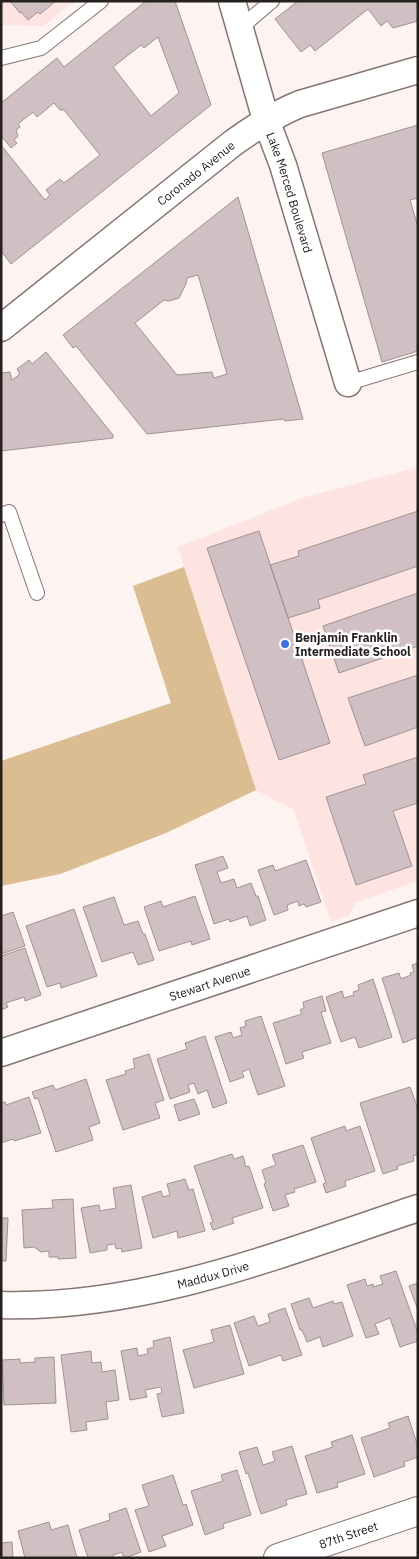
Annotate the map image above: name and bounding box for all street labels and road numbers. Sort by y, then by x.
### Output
street label: Lake Merced Boulevard [264,130,316,254]
street label: Coronado Avenue [154,137,238,208]
street label: Stewart Avenue [167,962,253,1004]
street label: Maddux Drive [176,1257,251,1291]
street label: 87th Street [317,1518,380,1551]

